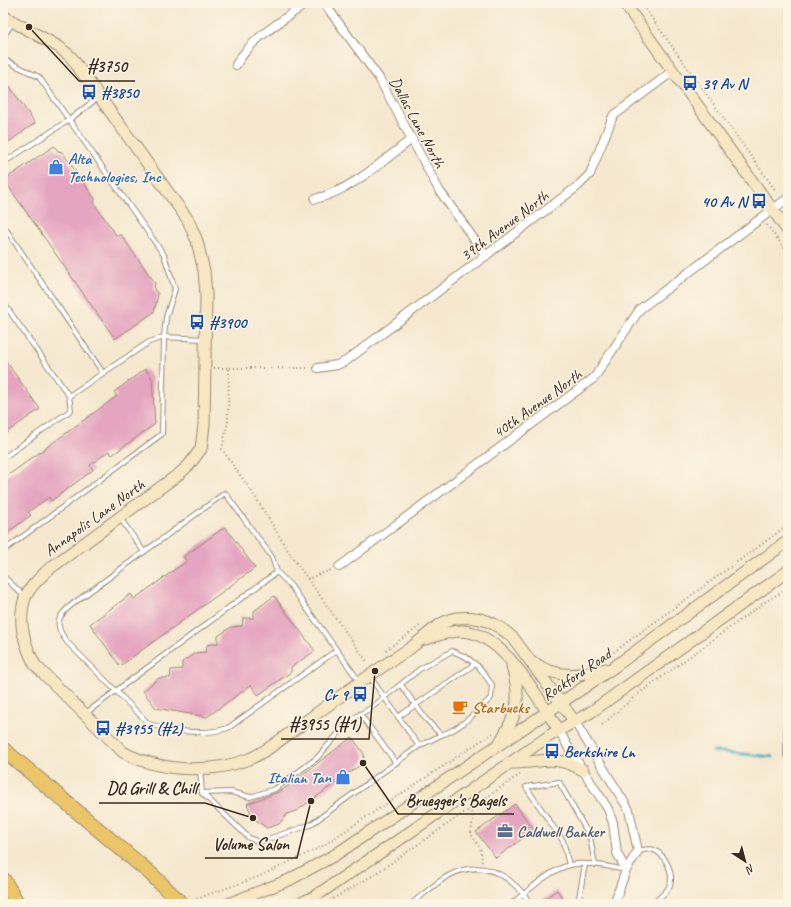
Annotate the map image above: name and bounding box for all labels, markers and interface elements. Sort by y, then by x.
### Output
callout: #3750 [79,52,135,81]
text: #3750 [87,56,129,77]
street label: Dallas Lane North [385,74,450,173]
bus stop icon: 39 Av N [681,74,699,92]
place label: 39 Av N [702,74,750,94]
bus stop icon: #3850 [80,83,98,101]
place label: #3850 [101,83,140,103]
place label: Alta Technologies, Inc [68,149,162,187]
shop icon: Alta Technologies, Inc [47,158,65,176]
street label: 39th Avenue North [457,185,554,265]
place label: 40 Av N [702,192,750,212]
bus stop icon: 40 Av N [750,192,768,210]
bus stop icon: #3900 [188,313,206,331]
place label: #3900 [209,313,248,333]
street label: 40th Avenue North [489,364,587,443]
street label: Annapolis Lane North [41,474,149,561]
street label: Rockford Road [538,643,617,705]
place label: Cr 9 [324,685,350,705]
bus stop icon: Cr 9 [351,685,369,703]
cafe icon: Starbucks [451,698,469,716]
place label: Starbucks [472,698,530,718]
callout: #3955 (#1) [281,710,369,739]
text: #3955 (#1) [289,714,362,735]
bus stop icon: #3955 (#2) [94,719,112,737]
place label: #3955 (#2) [115,719,184,739]
bus stop icon: Berkshire Ln [543,742,561,760]
place label: Berkshire Ln [564,742,637,762]
place label: Italian Tan [268,768,332,788]
shop icon: Italian Tan [334,768,352,786]
callout: DQ Grill & Chill [99,774,205,803]
text: DQ Grill & Chill [107,778,200,799]
callout: Bruegger's Bagels [398,785,514,814]
text: Bruegger's Bagels [406,790,508,811]
office icon: Caldwell Banker [496,822,514,840]
place label: Caldwell Banker [517,822,606,842]
callout: Volume Salon [205,829,297,858]
text: Volume Salon [213,834,290,855]
north arrow [725,841,765,881]
text: N [742,861,758,878]

